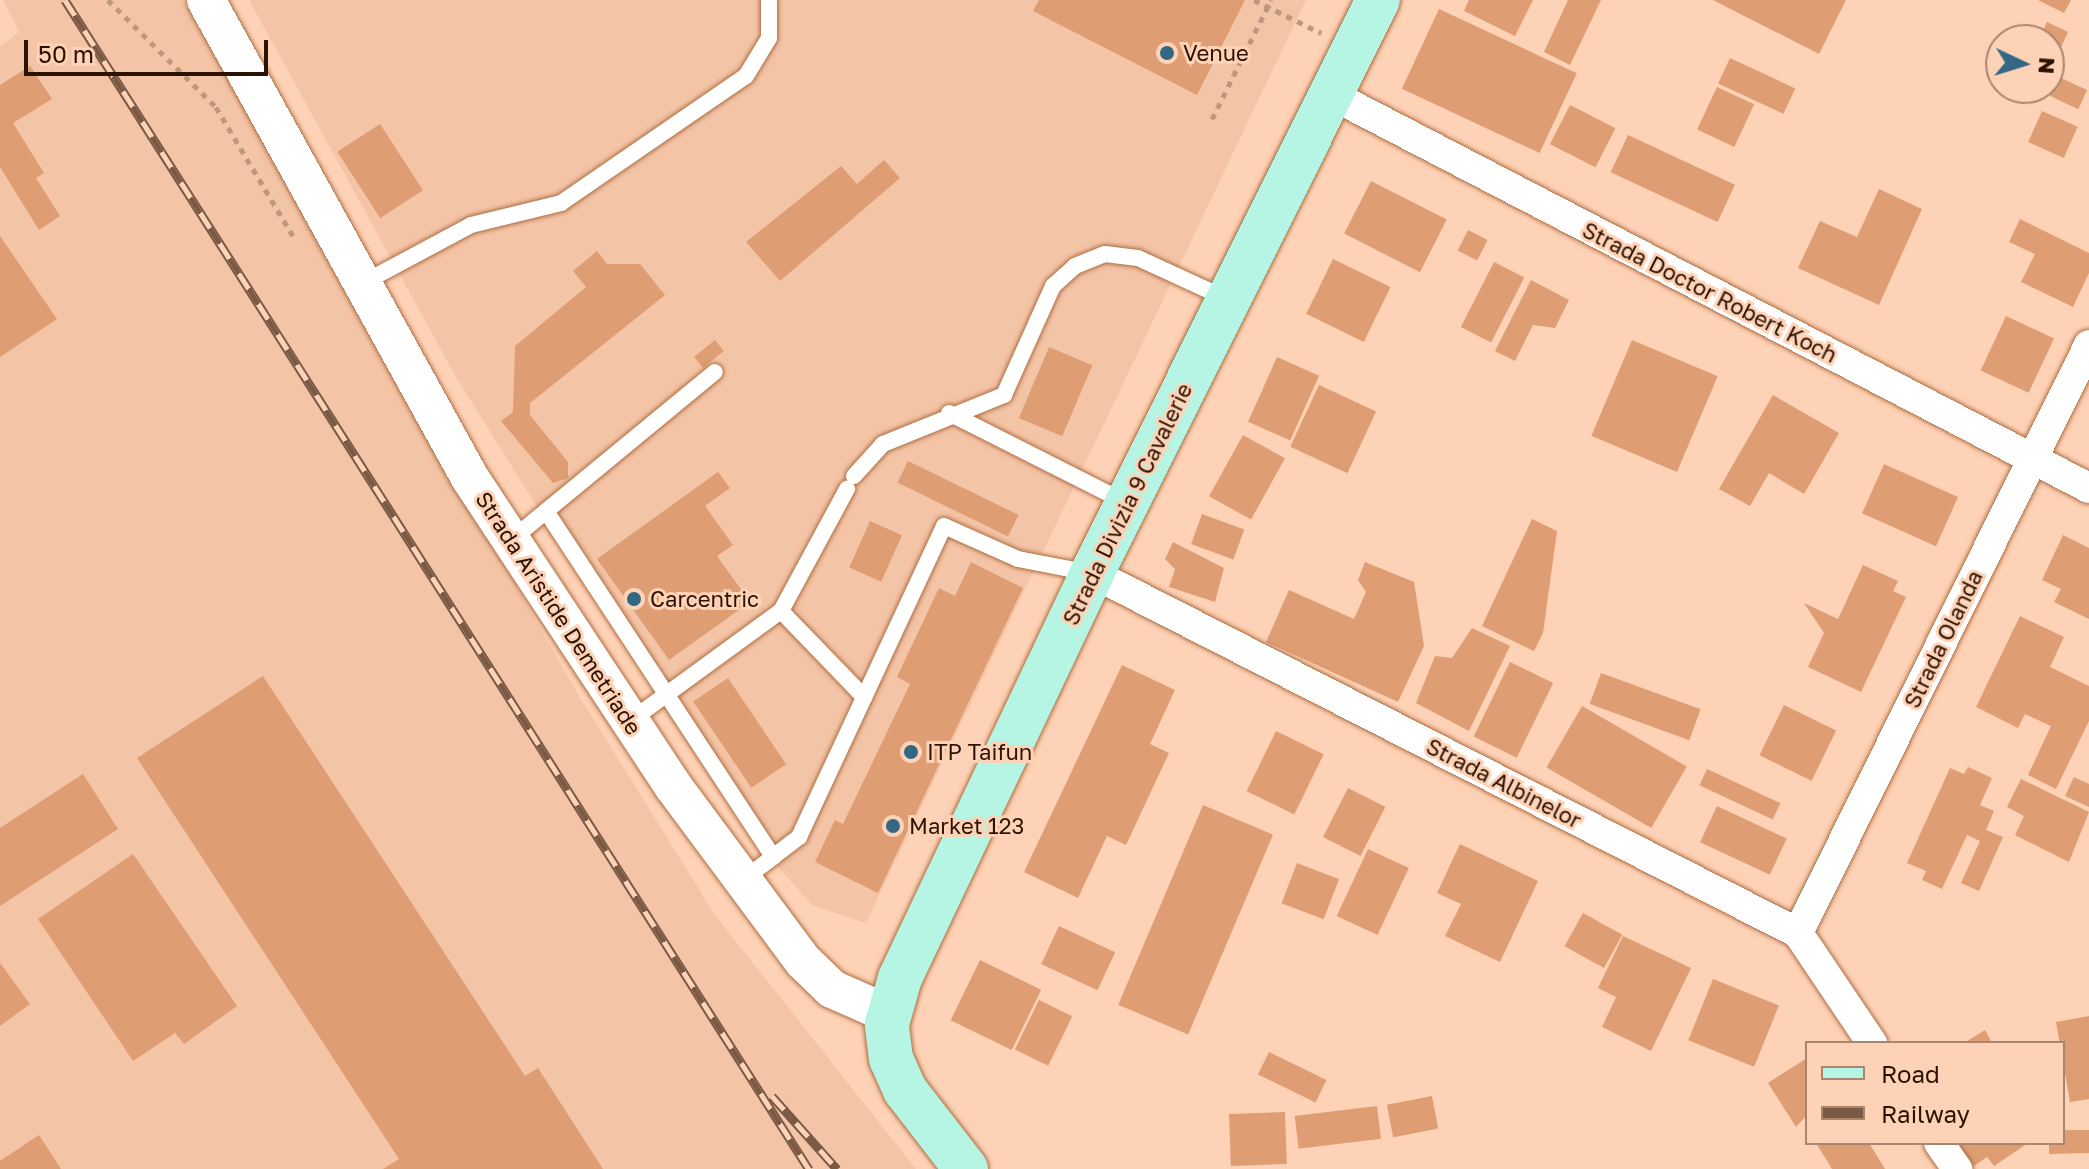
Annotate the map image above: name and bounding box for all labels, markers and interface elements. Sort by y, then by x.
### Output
scale bar [28,24,272,74]
north arrow [1985,24,2065,104]
text: 50 m [38,39,94,68]
place label: Venue [1183,40,1249,66]
marker: Venue [1158,44,1176,62]
text: N [2033,56,2061,75]
street label: Strada Doctor Robert Koch [1578,216,1842,368]
street label: Strada Divizia 9 Cavalerie [1057,379,1197,629]
street label: Strada Aristide Demetriade [470,487,648,739]
street label: Strada Olanda [1898,566,1988,712]
place label: Carcentric [650,586,759,612]
marker: Carcentric [625,590,643,608]
street label: Strada Albinelor [1422,733,1586,833]
place label: ITP Taifun [927,739,1032,765]
marker: ITP Taifun [902,743,920,761]
place label: Market 123 [909,813,1024,839]
marker: Market 123 [884,817,902,835]
legend [1805,1041,2065,1145]
text: Road [1881,1059,1940,1088]
text: Railway [1881,1099,1970,1128]

